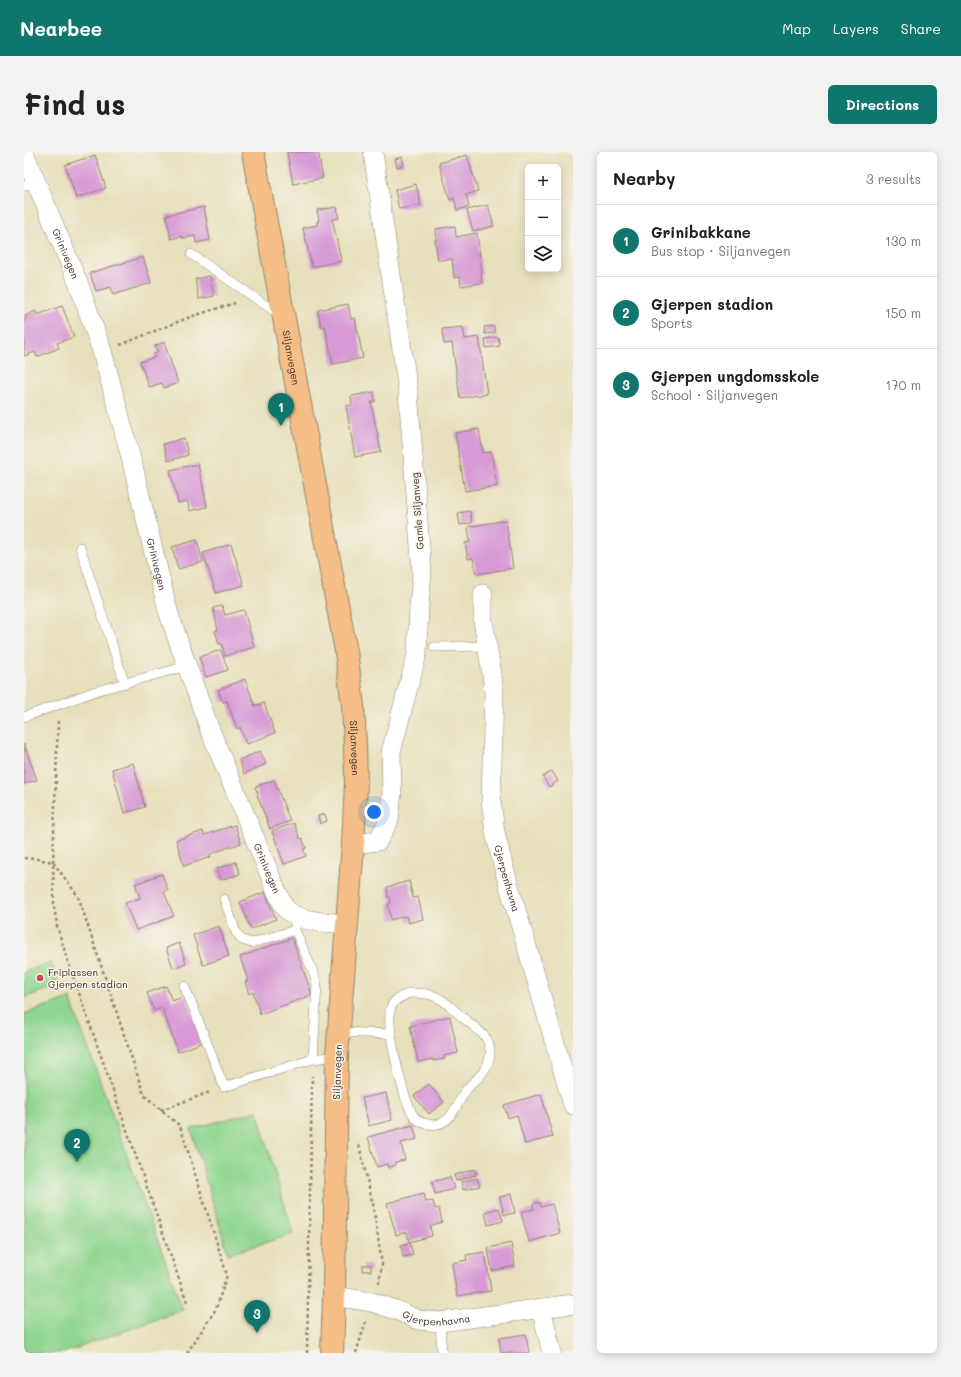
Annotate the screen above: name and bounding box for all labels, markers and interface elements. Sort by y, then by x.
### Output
text: Nearbee [20,16,102,41]
text: Map [782,19,811,38]
text: Layers [833,19,879,38]
text: Share [901,19,941,38]
button: Directions [828,85,937,124]
text: Find us [24,86,125,122]
map controls [525,164,561,272]
button: + [525,164,561,200]
text: Nearby [613,167,675,189]
text: 3 results [866,170,921,187]
button: − [525,200,561,236]
text: Grinibakkane [651,222,751,242]
street label: Grinivegen [49,226,83,281]
text: 1 [623,232,629,249]
text: 130 m [885,232,921,249]
button: layers [525,236,561,272]
text: Bus stop · Siljanvegen [651,242,790,259]
text: Gjerpen stadion [651,294,773,314]
text: 2 [622,304,630,321]
text: 150 m [885,304,921,321]
text: Sports [651,314,693,331]
street label: Siljanvegen [279,329,303,386]
text: Gjerpen ungdomsskole [651,366,819,386]
text: 3 [622,376,630,393]
text: 170 m [885,376,921,393]
text: School · Siljanvegen [651,386,778,403]
pin: 1 [268,393,294,426]
street label: Gamle Siljanveg [407,472,427,550]
street label: Grinivegen [144,537,170,592]
street label: Siljanvegen [347,720,363,776]
your location [364,802,384,822]
street label: Grinivegen [251,841,284,896]
street label: Gjerpenhavna [491,843,523,913]
place label: Friplassen Gjerpen stadion [48,965,127,991]
marker: Friplassen Gjerpen stadion [35,973,45,983]
street label: Siljanvegen [329,1044,345,1100]
pin: 2 [64,1129,90,1162]
pin: 3 [244,1300,270,1333]
street label: Gjerpenhavna [400,1307,471,1329]

